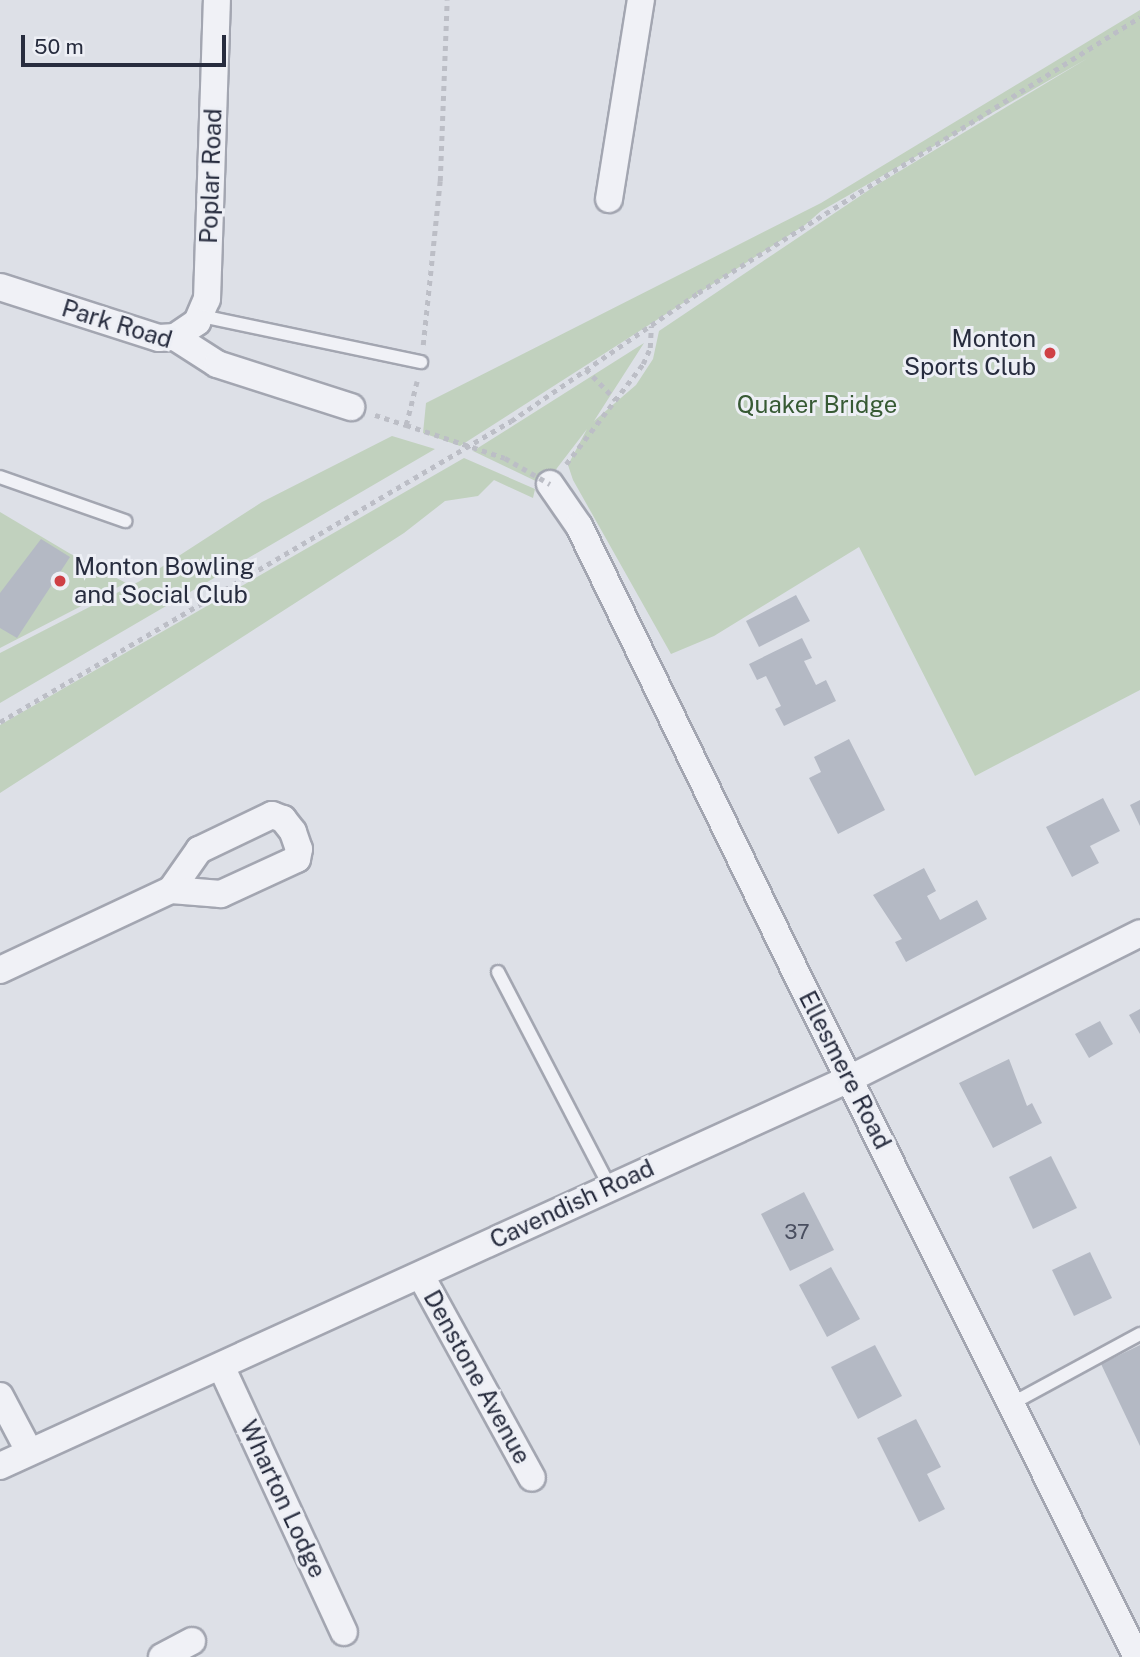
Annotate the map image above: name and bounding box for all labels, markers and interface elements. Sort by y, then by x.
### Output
scale bar [24,21,229,65]
text: 50 m [34,34,84,59]
street label: Poplar Road [194,108,228,244]
street label: Park Road [58,294,176,354]
place label: Monton Sports Club [904,325,1036,381]
marker: Monton Sports Club [1042,345,1058,361]
park label: Quaker Bridge [737,391,897,419]
place label: Monton Bowling and Social Club [74,553,255,609]
marker: Monton Bowling and Social Club [52,573,68,589]
street label: Ellesmere Road [793,986,897,1154]
street label: Cavendish Road [485,1153,659,1255]
house number: 37 [784,1219,810,1245]
street label: Denstone Avenue [417,1285,537,1469]
street label: Wharton Lodge [234,1416,332,1582]

